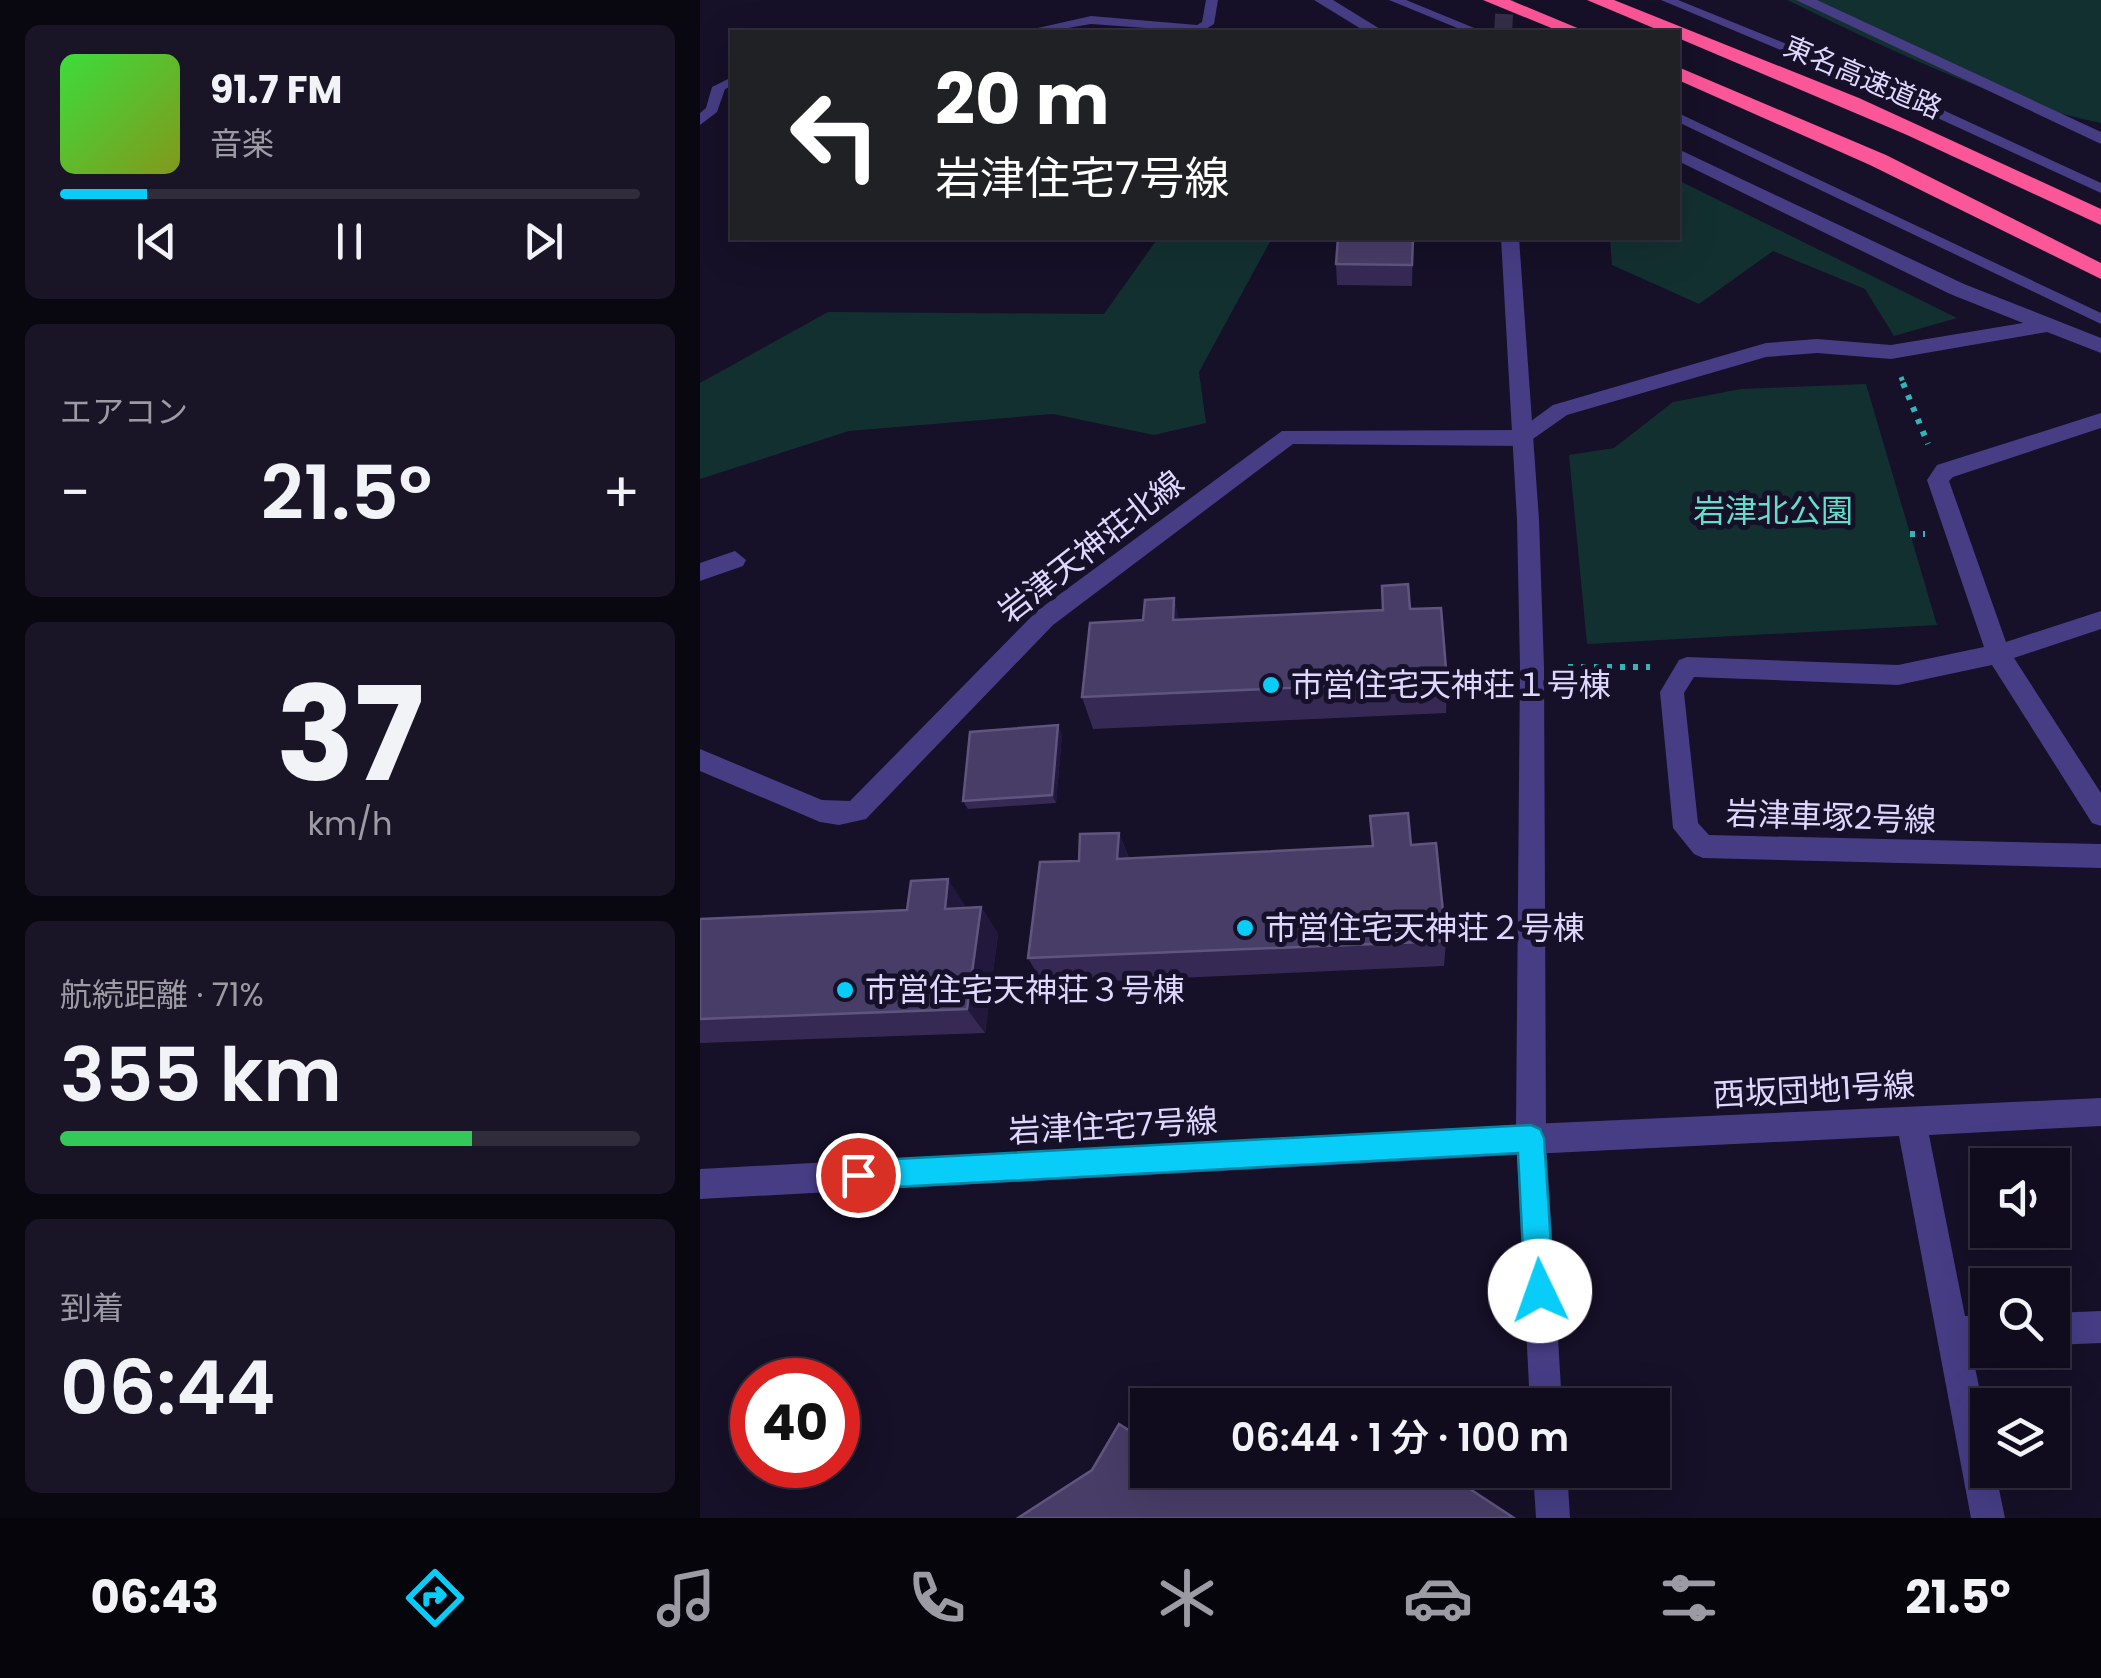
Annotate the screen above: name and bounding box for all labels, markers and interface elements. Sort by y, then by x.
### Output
street label: 東名高速道路 [1778,27,1948,128]
text: 20 m [935,50,1110,149]
text: 91.7 FM [210,63,342,116]
icon: left [770,70,900,200]
text: 音楽 [210,121,274,166]
text: 岩津住宅7号線 [935,147,1230,210]
icon: previous [129,214,184,269]
icon: pause [322,214,377,269]
icon: next [516,214,571,269]
text: エアコン [60,389,188,434]
text: 21.5° [261,440,432,545]
text: − [60,454,90,531]
text: + [602,454,640,531]
street label: 岩津天神荘北線 [989,460,1193,633]
park label: 岩津北公園 [1693,488,1853,533]
text: 37 [276,643,424,826]
place label: 市営住宅天神荘１号棟 [1291,662,1611,707]
marker: 市営住宅天神荘１号棟 [1260,674,1282,696]
street label: 岩津車塚2号線 [1725,790,1937,843]
text: km/h [307,801,393,846]
place label: 市営住宅天神荘２号棟 [1265,905,1585,950]
marker: 市営住宅天神荘２号棟 [1234,917,1256,939]
place label: 市営住宅天神荘３号棟 [865,967,1185,1012]
text: 航続距離 · 71% [60,972,264,1017]
marker: 市営住宅天神荘３号棟 [834,979,856,1001]
text: 355 km [60,1022,342,1127]
street label: 西坂団地1号線 [1712,1062,1916,1117]
street label: 岩津住宅7号線 [1007,1098,1219,1153]
pin [816,1133,901,1218]
icon: arrive [831,1148,886,1203]
map controls [1970,1148,2070,1488]
button: sound [1970,1148,2070,1248]
position arrow [1488,1239,1592,1343]
button: search [1970,1268,2070,1368]
text: 到着 [60,1285,124,1330]
text: 06:44 [60,1335,275,1440]
speed limit sign: 40 [730,1358,860,1488]
button: layers [1970,1388,2070,1488]
text: 06:44 · 1 分 · 100 m [1231,1411,1569,1464]
icon: directions [400,1563,470,1633]
icon: music [651,1563,721,1633]
icon: phone [902,1563,972,1633]
icon: climate [1152,1563,1222,1633]
icon: car [1403,1563,1473,1633]
icon: filters [1654,1563,1724,1633]
text: 06:43 [90,1566,219,1629]
text: 21.5° [1905,1566,2011,1629]

